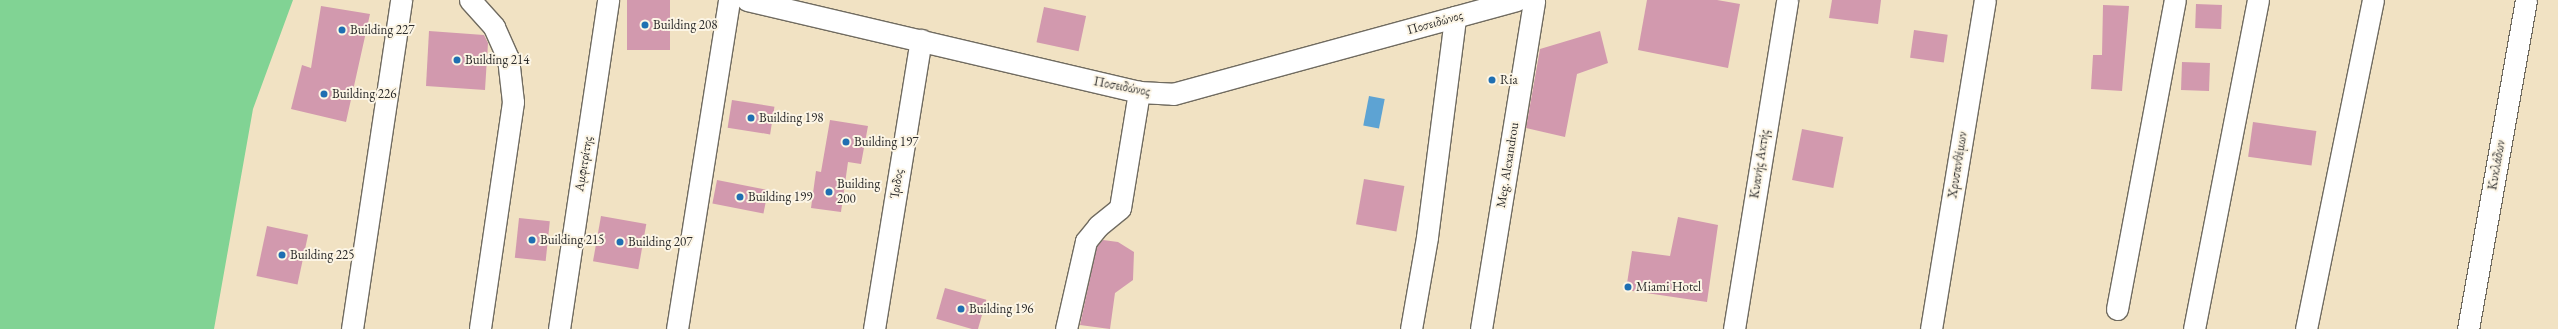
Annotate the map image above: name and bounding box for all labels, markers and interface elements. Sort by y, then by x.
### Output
street label: Ποσειδώνος [1405,8,1465,38]
place label: Building 208 [653,17,717,33]
marker: Building 208 [640,20,650,30]
place label: Building 227 [350,22,414,38]
marker: Building 227 [337,25,347,35]
place label: Building 214 [465,52,529,68]
marker: Building 214 [452,55,462,65]
place label: Ria [1500,72,1518,88]
street label: Ποσειδώνος [1092,74,1152,100]
marker: Ria [1487,75,1497,85]
place label: Building 226 [332,86,396,102]
marker: Building 226 [319,89,329,99]
place label: Building 198 [759,110,823,126]
marker: Building 198 [746,113,756,123]
street label: Meg. Alexandrou [1494,121,1522,209]
street label: Κυανής Ακτής [1747,128,1773,200]
street label: Χρυσανθέμων [1945,131,1971,199]
place label: Building 197 [854,134,918,150]
street label: Αμφιτρίτης [572,135,596,193]
marker: Building 197 [841,137,851,147]
street label: Κυκλάδων [2485,139,2509,191]
street label: Ίριδος [887,168,907,200]
place label: Building 200 [837,177,880,208]
marker: Building 200 [824,187,834,197]
place label: Building 199 [748,189,812,205]
marker: Building 199 [735,192,745,202]
place label: Building 215 [540,232,604,248]
place label: Building 207 [628,234,692,250]
marker: Building 215 [527,235,537,245]
marker: Building 207 [615,237,625,247]
place label: Building 225 [290,247,354,263]
marker: Building 225 [277,250,287,260]
place label: Miami Hotel [1636,279,1701,295]
marker: Miami Hotel [1623,282,1633,292]
place label: Building 196 [969,301,1033,317]
marker: Building 196 [956,304,966,314]

